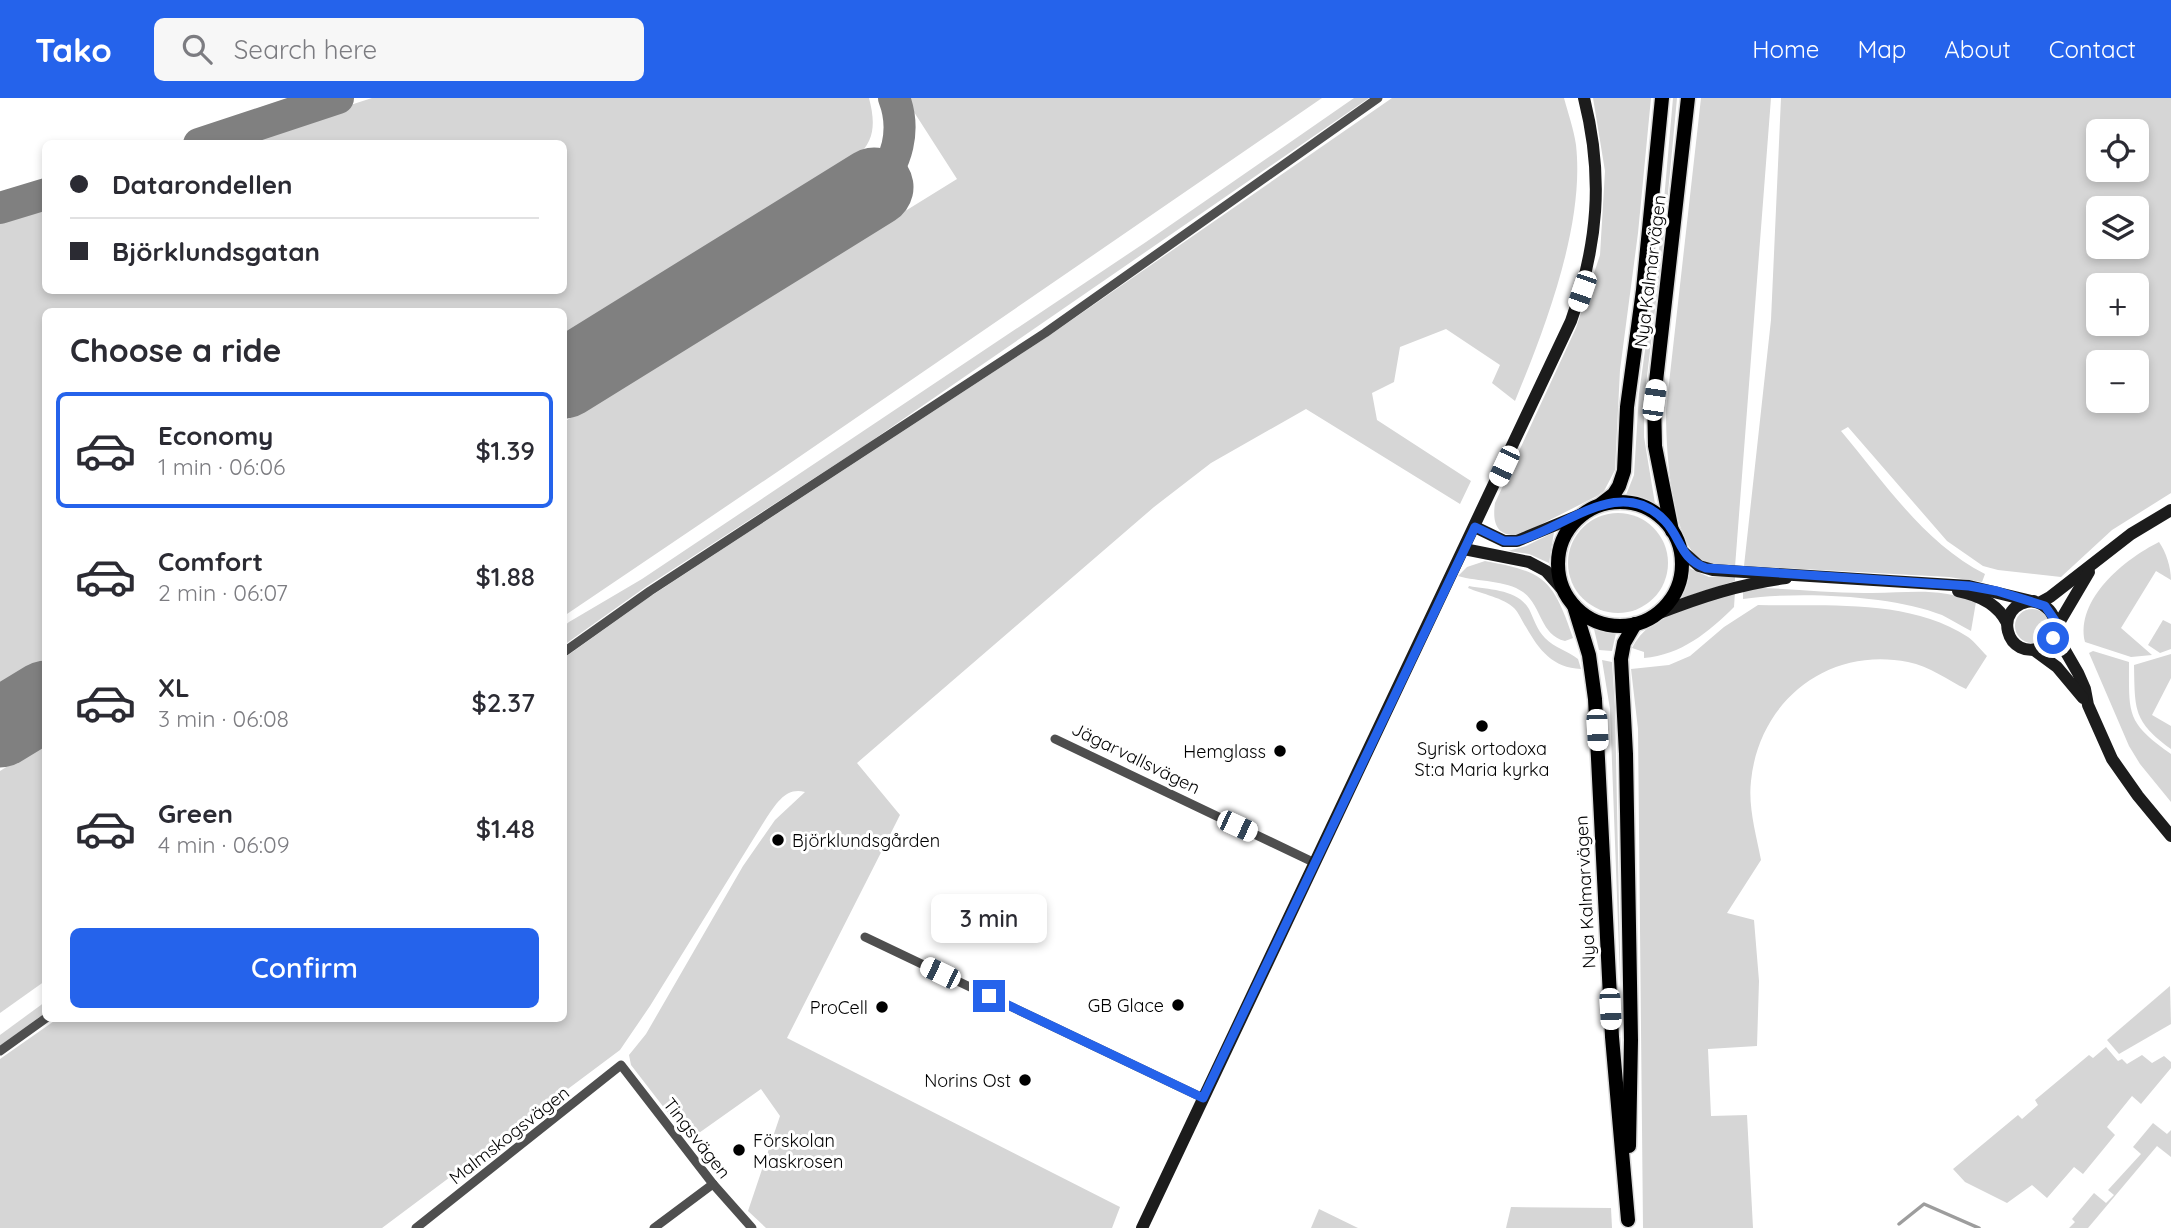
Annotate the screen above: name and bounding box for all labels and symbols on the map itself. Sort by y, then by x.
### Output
street label: Nya Kalmarvägen [1629,193,1671,349]
car [1566,268,1599,314]
car [1641,378,1668,422]
car [1486,443,1523,489]
route start [2037,622,2069,654]
car [1586,708,1609,752]
street label: Jägarvallsvägen [1068,717,1204,799]
marker: Syrisk ortodoxa St:a Maria kyrka [1474,718,1490,734]
place label: Syrisk ortodoxa St:a Maria kyrka [1414,737,1550,781]
place label: Hemglass [1183,740,1266,763]
marker: Hemglass [1272,743,1288,759]
car [1214,808,1261,844]
street label: Nya Kalmarvägen [1570,815,1600,969]
place label: Björklundsgården [792,829,940,852]
marker: Björklundsgården [770,832,786,848]
callout: 3 min [931,894,1047,944]
car [917,954,964,992]
route end [973,980,1005,1012]
car [1599,987,1622,1031]
place label: GB Glace [1088,994,1164,1017]
place label: ProCell [810,996,868,1019]
marker: GB Glace [1170,997,1186,1013]
marker: ProCell [874,999,890,1015]
place label: Norins Ost [924,1069,1011,1092]
marker: Norins Ost [1017,1072,1033,1088]
street label: Malmskogsvägen [444,1081,574,1189]
street label: Tingsvägen [658,1093,736,1183]
place label: Förskolan Maskrosen [753,1129,843,1173]
marker: Förskolan Maskrosen [731,1142,747,1158]

